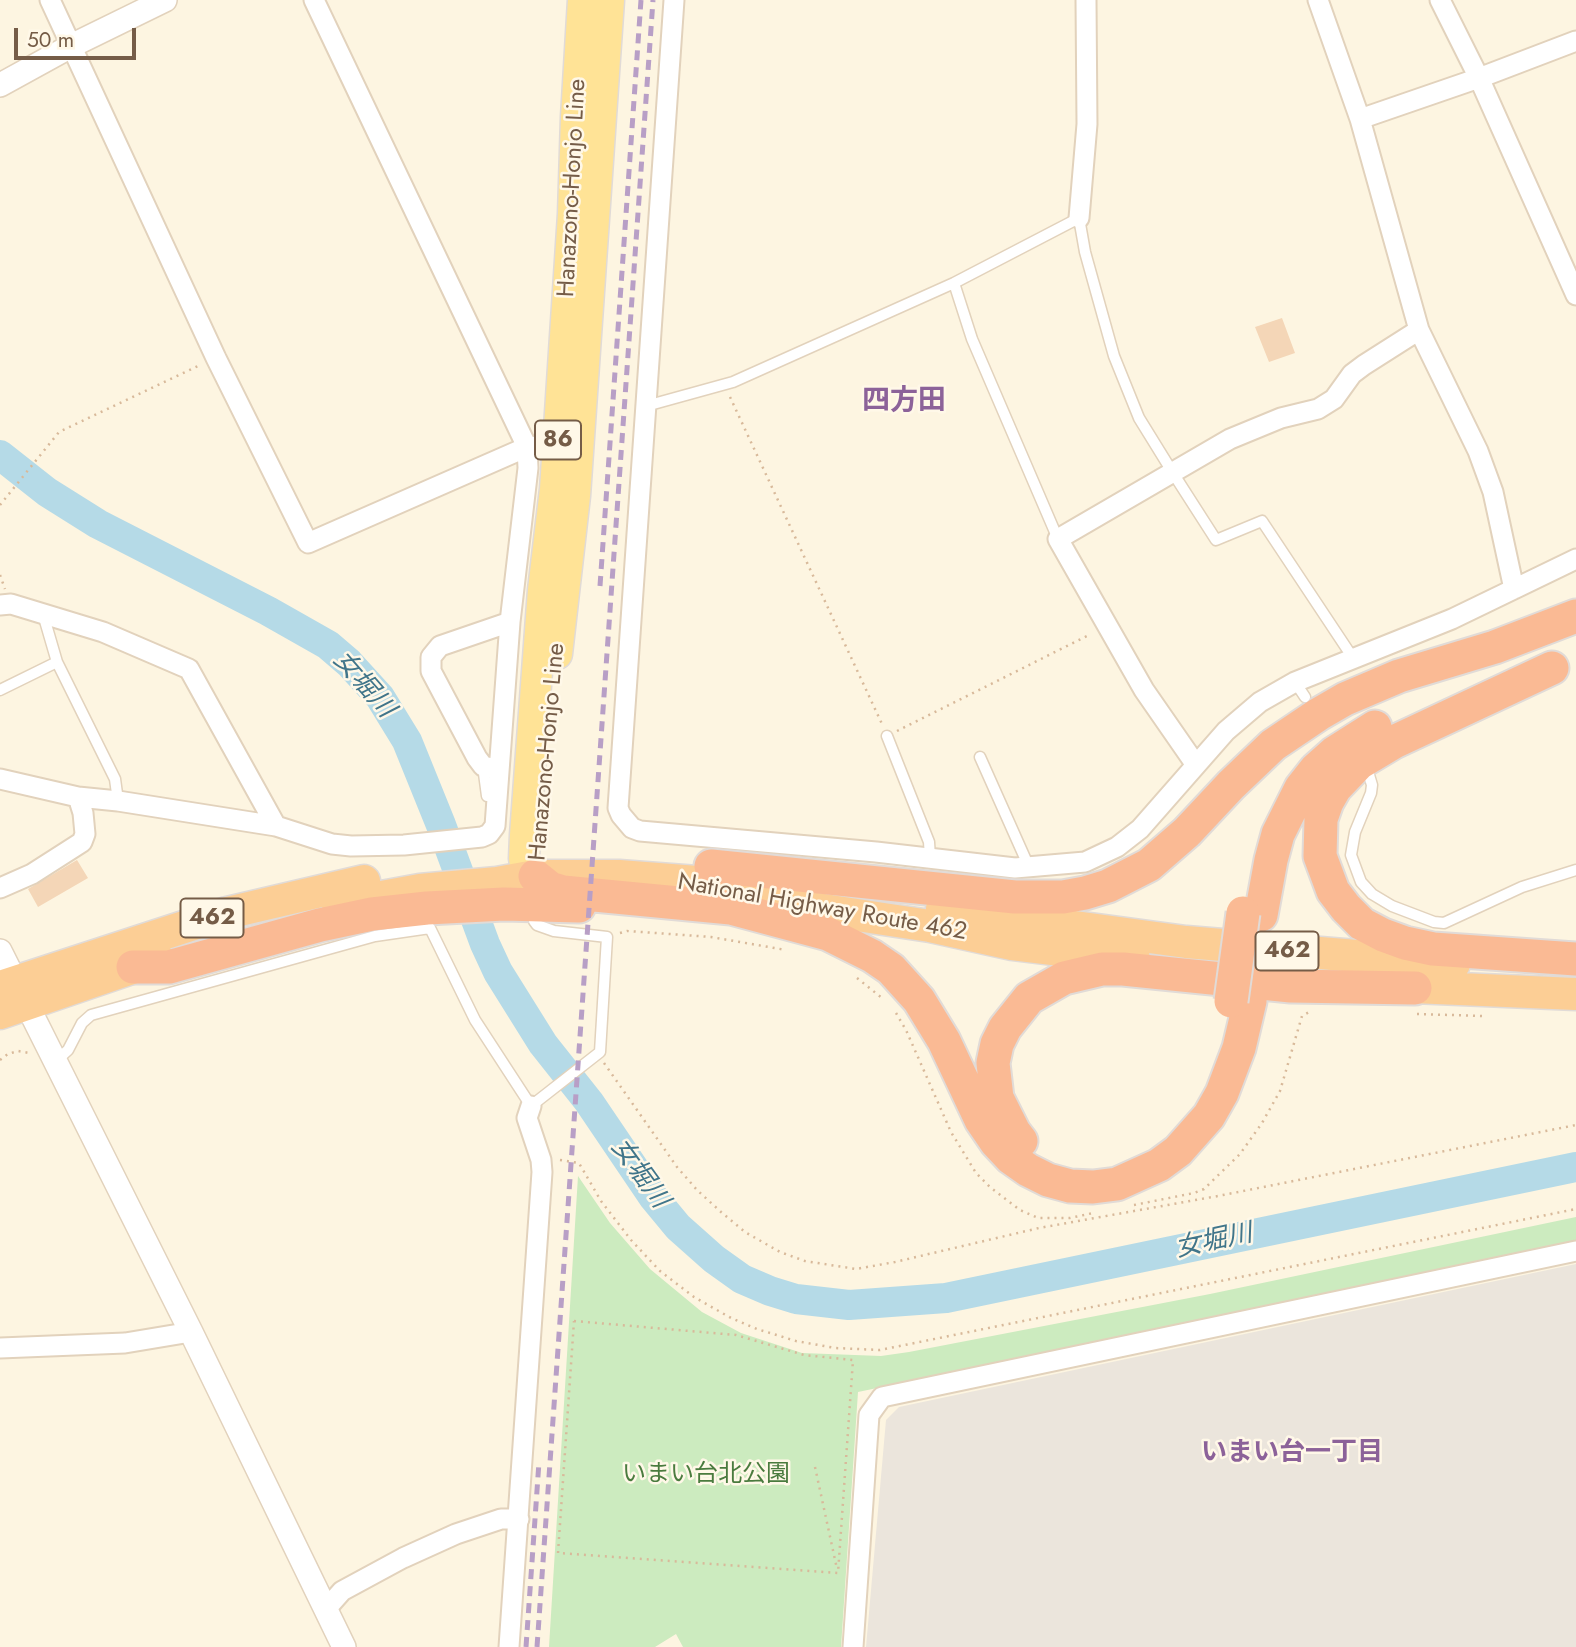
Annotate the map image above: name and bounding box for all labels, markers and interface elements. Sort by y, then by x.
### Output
scale bar [18,14,140,58]
text: 50 m [27,25,74,55]
street label: Hanazono-Honjo Line [553,78,593,298]
district label: 四方田 [862,385,946,419]
road number: 86 [535,420,581,460]
street label: Hanazono-Honjo Line [524,642,572,862]
water label: 女堀川 [326,645,400,725]
street label: National Highway Route 462 [675,868,969,948]
road number: 462 [180,898,244,937]
road number: 462 [1256,932,1318,970]
water label: 女堀川 [603,1133,675,1215]
water label: 女堀川 [1173,1219,1255,1265]
district label: いまい台一丁目 [1201,1438,1383,1470]
park label: いまい台北公園 [622,1461,790,1489]

